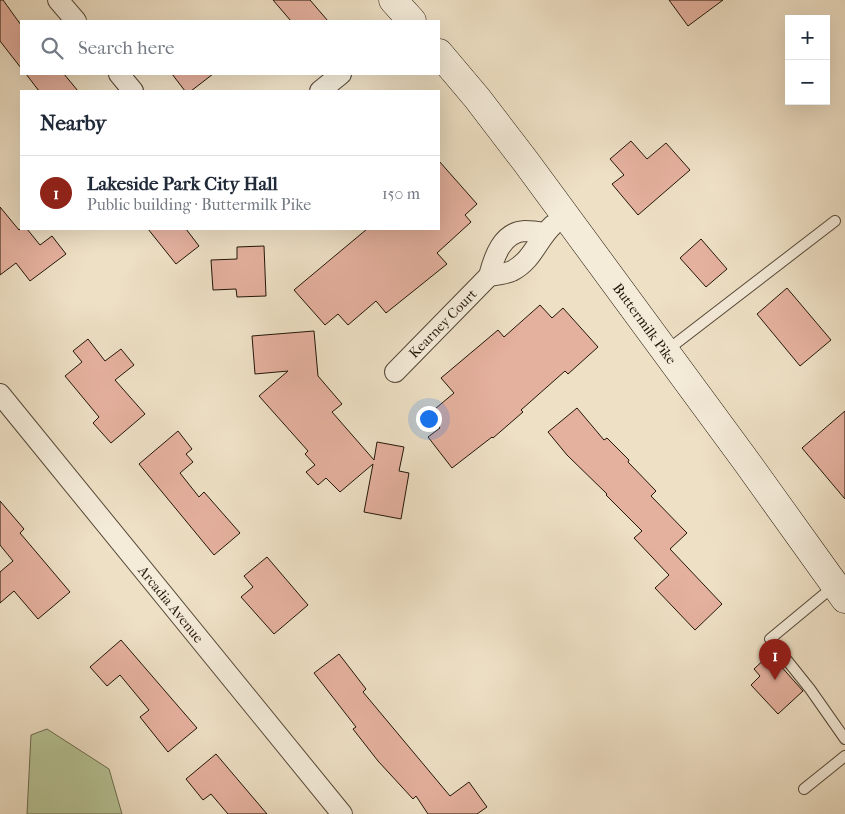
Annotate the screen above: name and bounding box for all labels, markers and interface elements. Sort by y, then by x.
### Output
map controls [785,15,830,105]
button: + [785,15,830,60]
search box [20,20,440,75]
icon: search [38,34,66,62]
text: Search here [78,37,174,59]
button: − [785,60,830,105]
text: Nearby [40,111,106,135]
text: Lakeside Park City Hall [87,173,278,195]
text: 1 [53,184,59,203]
text: 150 m [382,184,420,203]
text: Public building · Buttermilk Pike [87,195,311,214]
street label: Buttermilk Pike [609,280,680,367]
street label: Kearney Court [405,285,480,362]
your location [416,406,442,432]
street label: Arcadia Avenue [134,561,207,646]
pin: 1 [759,639,791,680]

